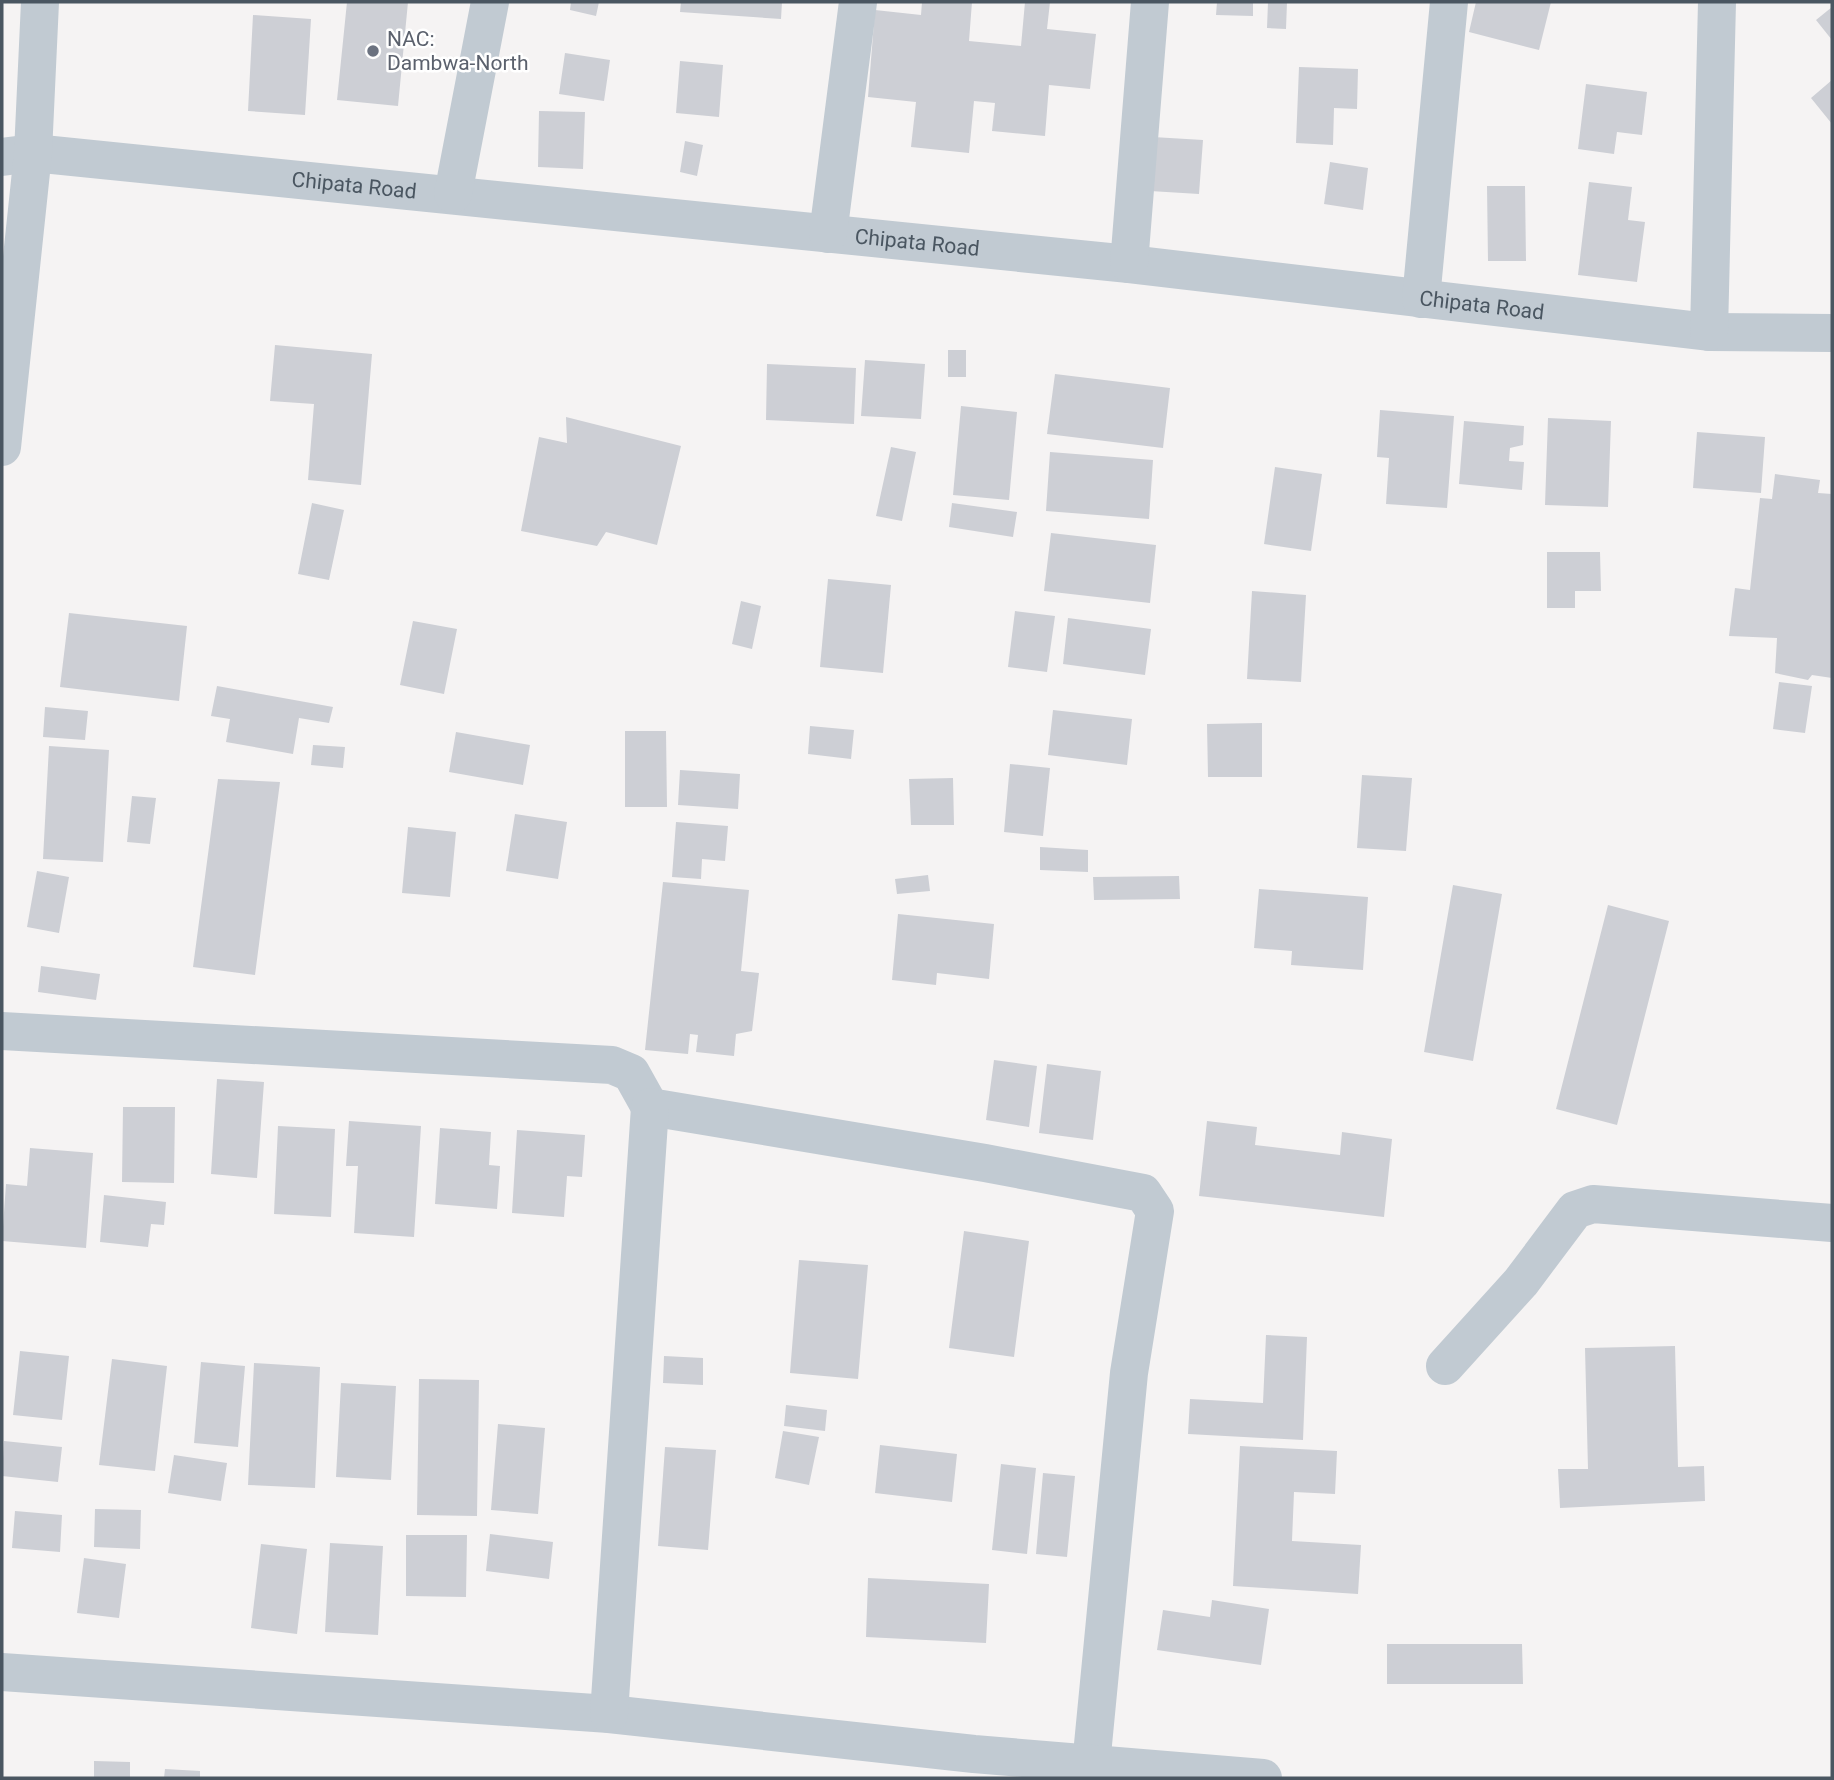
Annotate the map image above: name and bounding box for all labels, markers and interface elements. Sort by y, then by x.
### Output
place label: NAC: Dambwa-North [387,27,528,75]
marker: NAC: Dambwa-North [365,43,381,59]
street label: Chipata Road [291,167,418,204]
street label: Chipata Road [854,224,981,261]
street label: Chipata Road [1418,286,1545,325]

